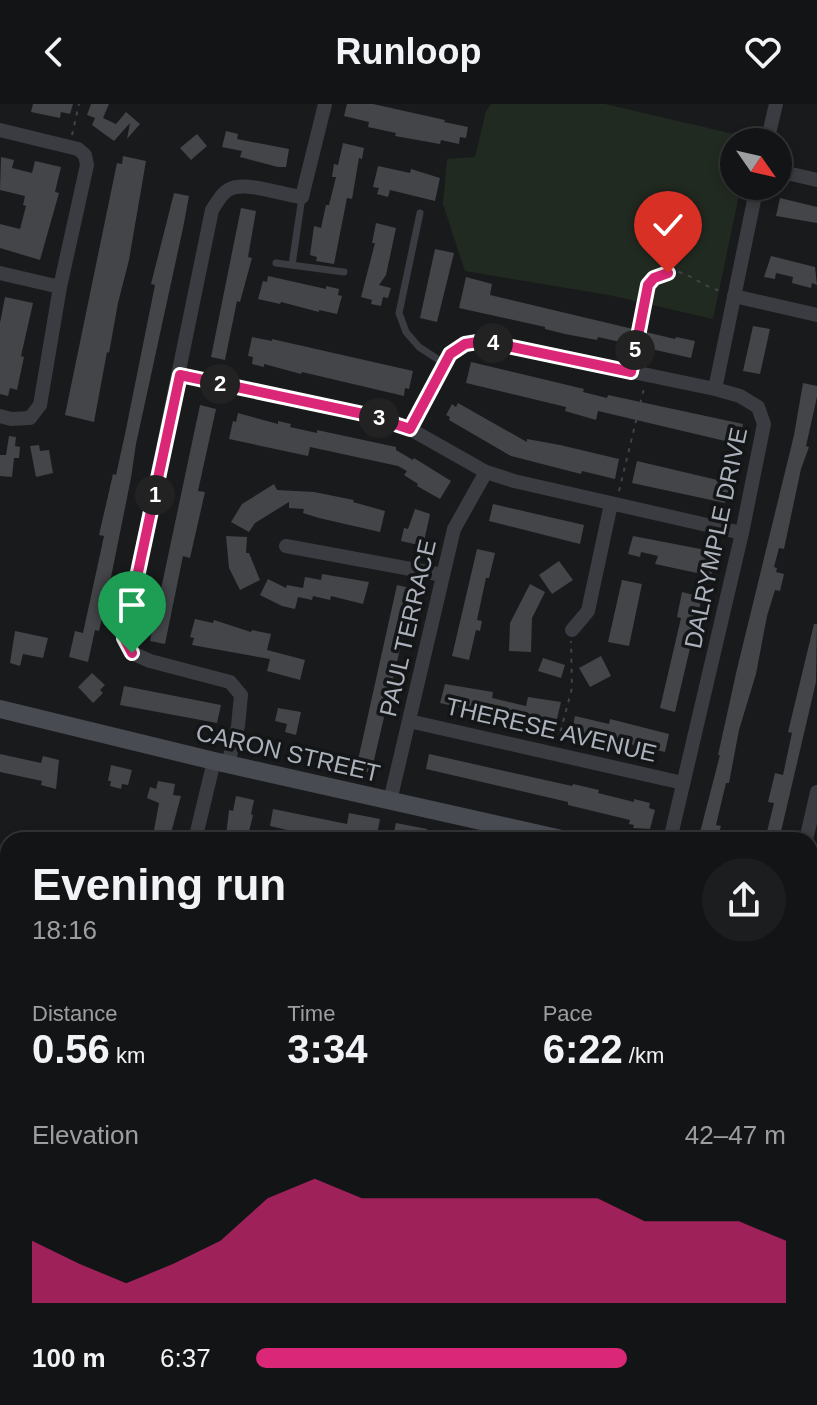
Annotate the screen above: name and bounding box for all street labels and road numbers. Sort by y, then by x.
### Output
street label: DALRYMPLE DRIVE [679,425,752,651]
street label: PAUL TERRACE [374,537,441,719]
street label: THERESE AVENUE [443,692,659,767]
street label: CARON STREET [193,718,383,787]

